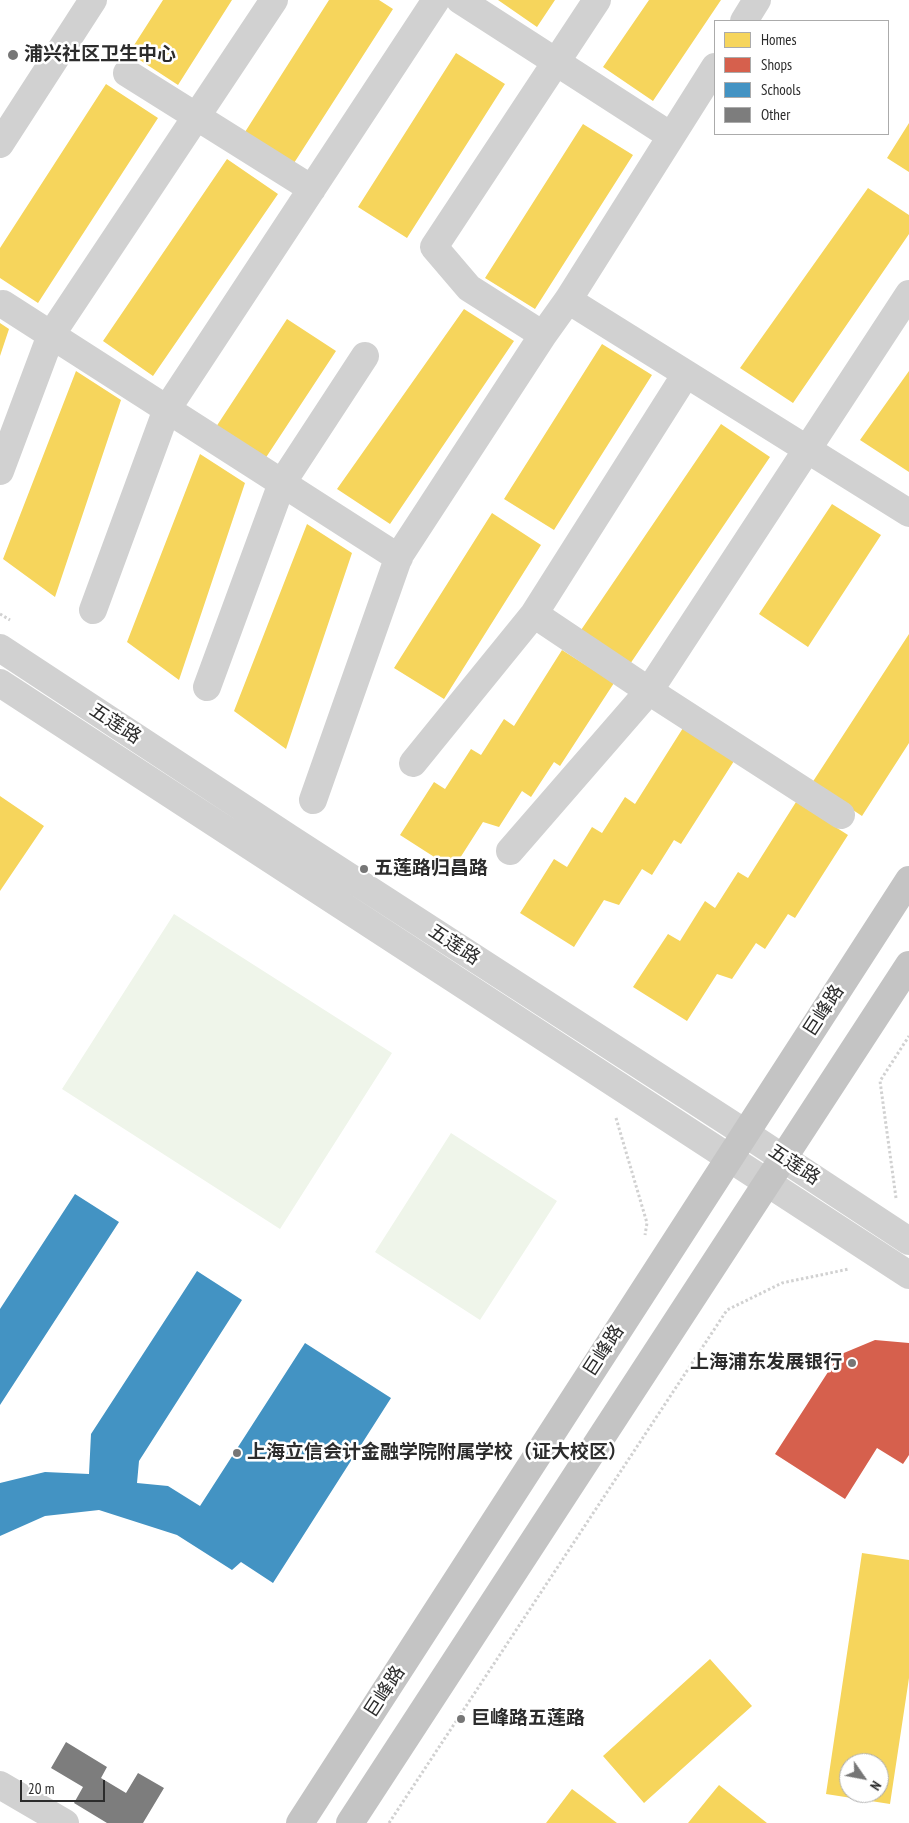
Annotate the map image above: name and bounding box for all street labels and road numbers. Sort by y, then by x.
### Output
street label: 五莲路 [85,699,145,749]
street label: 五莲路 [424,920,484,970]
street label: 巨峰路 [799,981,849,1041]
street label: 五莲路 [764,1140,824,1190]
street label: 巨峰路 [579,1321,629,1381]
street label: 巨峰路 [360,1662,410,1722]

